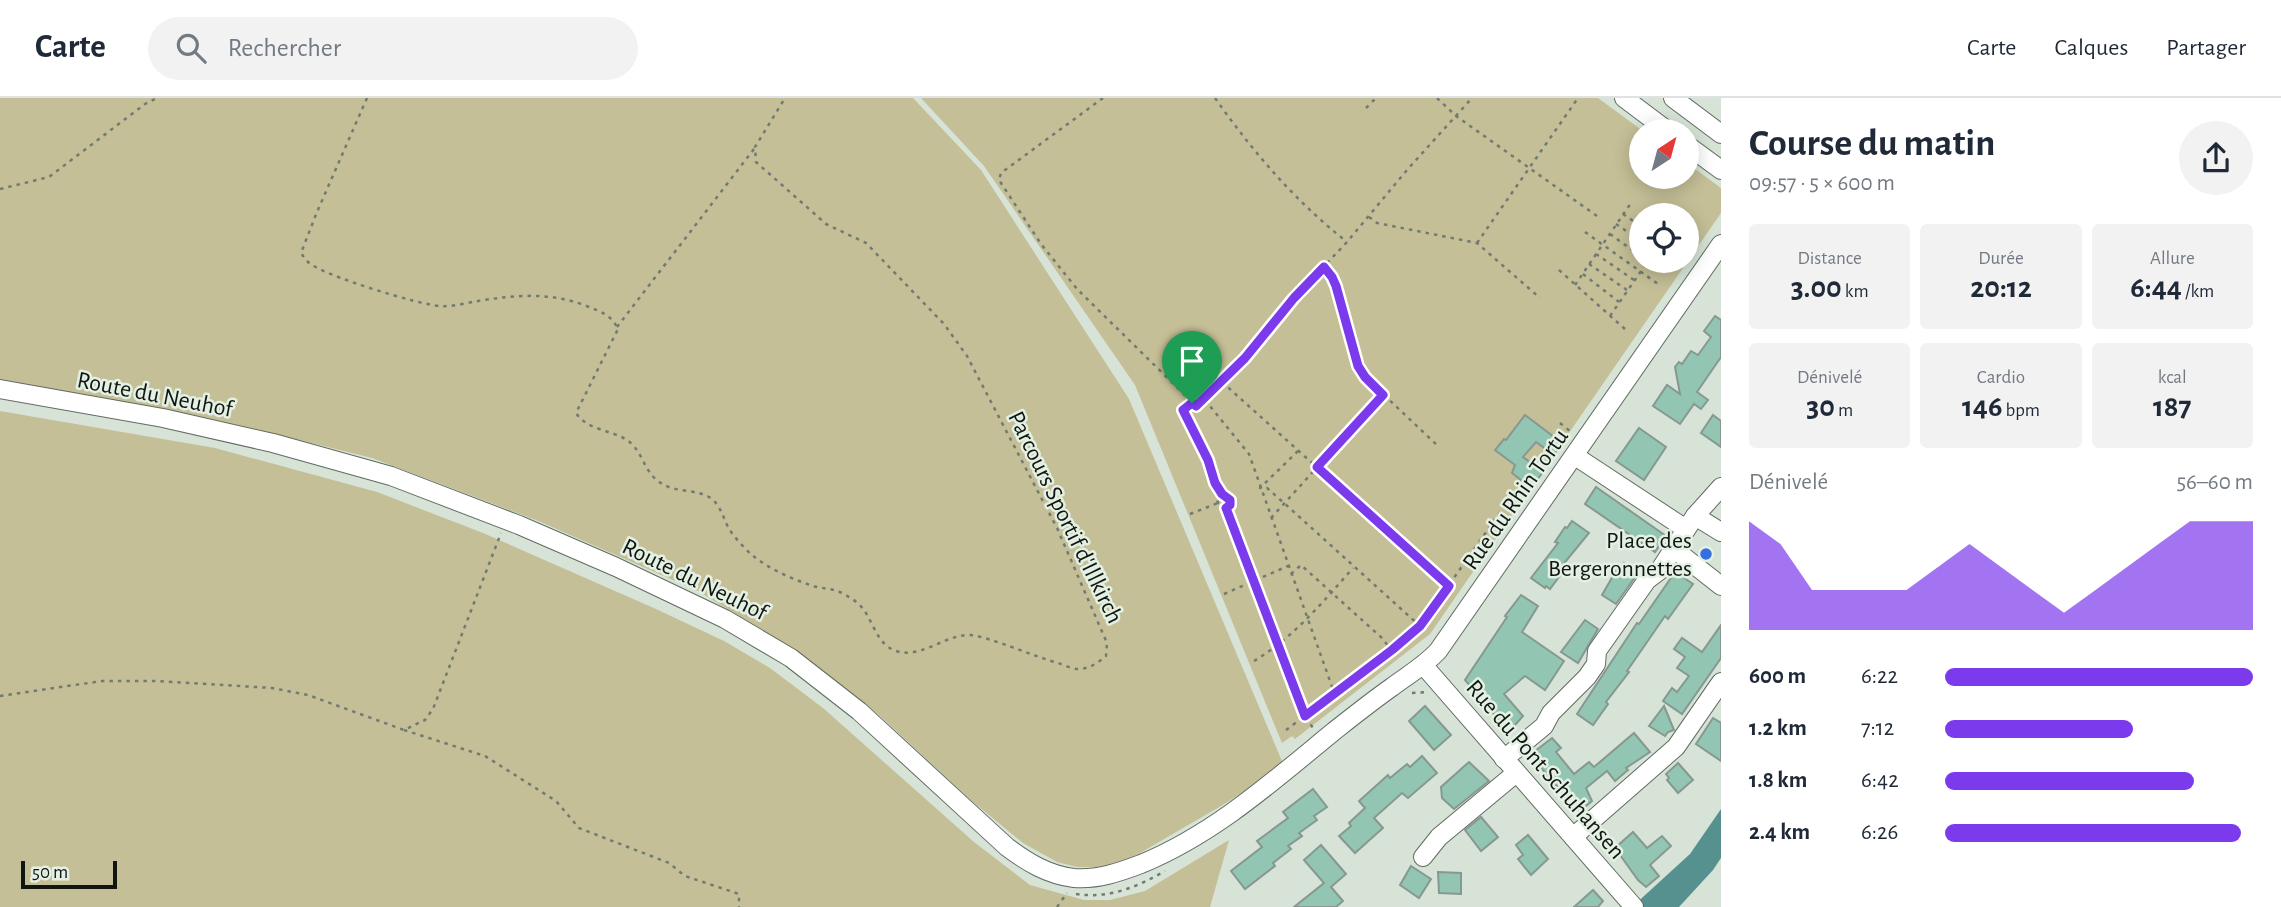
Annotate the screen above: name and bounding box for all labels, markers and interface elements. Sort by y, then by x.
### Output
search box [148,17,638,80]
icon: search [172,29,210,67]
text: Carte [35,31,106,64]
text: Rechercher [228,35,341,61]
text: Carte [1967,36,2016,60]
text: Calques [2054,36,2128,60]
text: Partager [2166,36,2246,60]
north arrow [1629,119,1699,189]
map controls [1629,119,1699,273]
button: share [2179,121,2253,195]
text: Course du matin [1749,125,1995,163]
text: 09:57 · 5 × 600 m [1749,172,1895,195]
button: locate [1629,203,1699,273]
text: Distance [1797,249,1862,268]
text: Durée [1978,249,2024,268]
text: Allure [2150,249,2195,268]
text: 3.00 [1791,273,1842,303]
text: 20:12 [1970,273,2032,303]
text: 6:44 [2130,273,2182,303]
text: km [1842,282,1869,301]
text: /km [2182,282,2214,301]
pin [1162,331,1222,403]
icon: arrive [1173,342,1211,380]
street label: Route du Neuhof [75,368,236,422]
text: Dénivelé [1797,368,1862,387]
text: Cardio [1977,368,2025,387]
text: kcal [2158,368,2187,387]
text: 30 [1806,392,1835,422]
text: 146 [1962,392,2002,422]
text: 187 [2153,392,2192,422]
text: m [1835,401,1853,420]
text: bpm [2002,401,2040,420]
street label: Parcours Sportif d'Illkirch [1003,408,1127,627]
street label: Rue du Rhin Tortu [1458,425,1573,574]
text: Dénivelé [1749,471,1828,494]
text: 56–60 m [2176,471,2253,494]
place label: Place des Bergeronnettes [1548,529,1692,581]
street label: Route du Neuhof [618,535,772,626]
marker: Place des Bergeronnettes [1698,546,1714,562]
text: 600 m [1749,665,1806,688]
text: 6:22 [1861,665,1898,688]
street label: Rue du Pont Schuhansen [1461,676,1629,864]
text: 1.2 km [1749,717,1807,740]
text: 7:12 [1861,717,1894,740]
text: 1.8 km [1749,769,1807,792]
text: 6:42 [1861,769,1899,792]
text: 2.4 km [1749,821,1810,844]
text: 6:26 [1861,821,1898,844]
scale bar [21,858,117,890]
text: 50 m [32,863,68,882]

